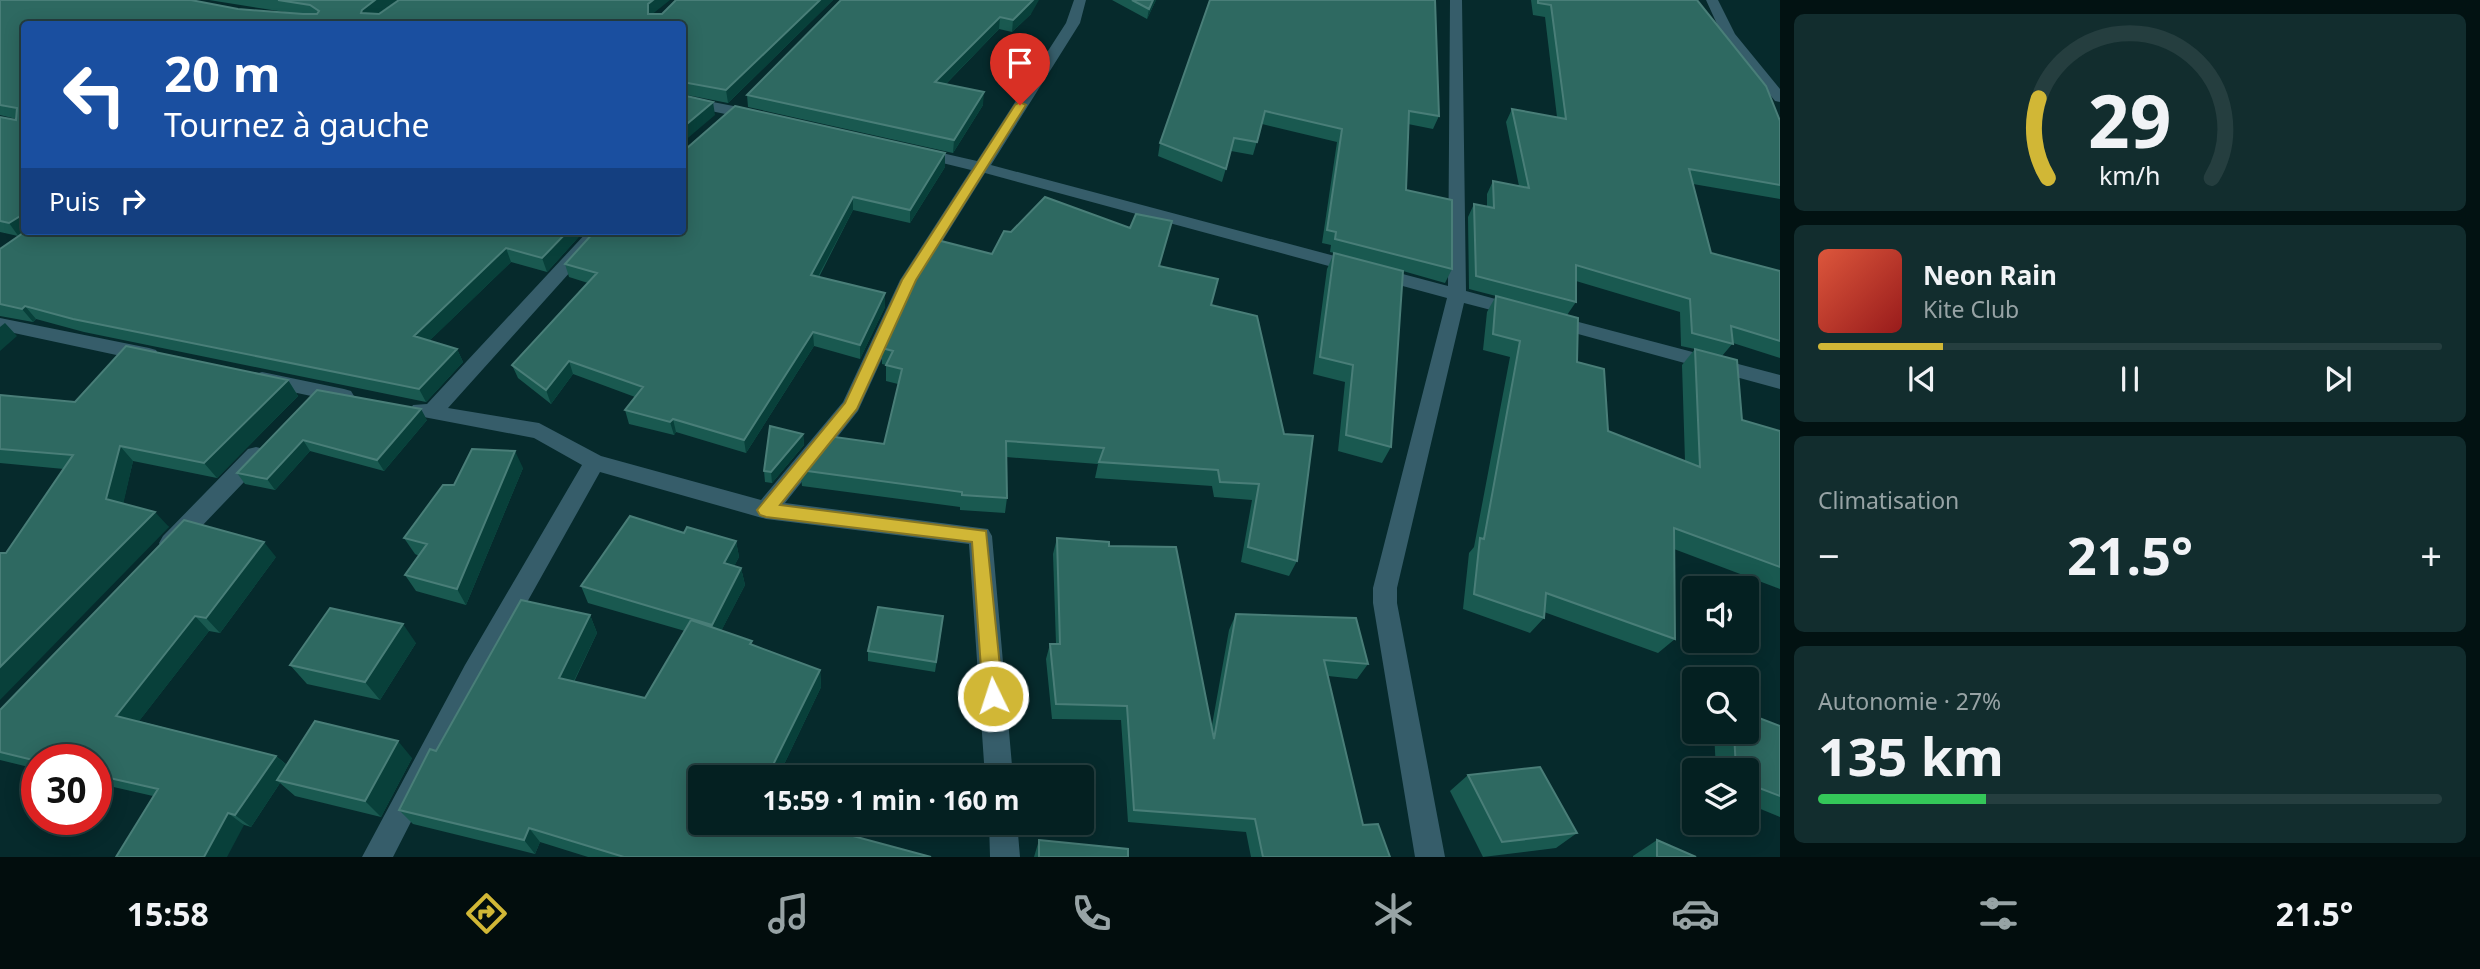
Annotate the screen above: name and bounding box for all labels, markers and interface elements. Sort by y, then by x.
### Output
pin [990,33,1050,105]
text: 20 m [164,40,281,106]
icon: arrive [1001,44,1039,82]
icon: left [49,49,140,140]
text: 29 [2088,71,2172,170]
text: Tournez à gauche [164,103,430,146]
text: km/h [2099,158,2161,192]
icon: right [114,182,152,220]
text: Puis [49,183,100,219]
text: Neon Rain [1923,257,2057,293]
text: Kite Club [1923,293,2019,325]
icon: previous [1903,360,1941,398]
icon: pause [2111,360,2149,398]
icon: next [2319,360,2357,398]
text: Climatisation [1818,484,1959,516]
text: 21.5° [2067,519,2193,590]
text: − [1818,529,1840,581]
text: + [2420,529,2442,581]
map controls [1682,576,1759,835]
button: sound [1682,576,1759,653]
position arrow [956,659,1030,733]
button: search [1682,667,1759,744]
text: Autonomie · 27% [1818,685,2001,717]
text: 135 km [1818,720,2004,791]
speed limit sign: 30 [21,744,112,835]
button: layers [1682,758,1759,835]
text: 15:59 · 1 min · 160 m [763,782,1019,818]
icon: directions [462,889,511,938]
icon: music [764,889,813,938]
icon: phone [1067,889,1116,938]
icon: climate [1369,889,1418,938]
icon: car [1671,889,1720,938]
icon: filters [1974,889,2023,938]
text: 15:58 [127,892,209,935]
text: 21.5° [2276,892,2353,935]

